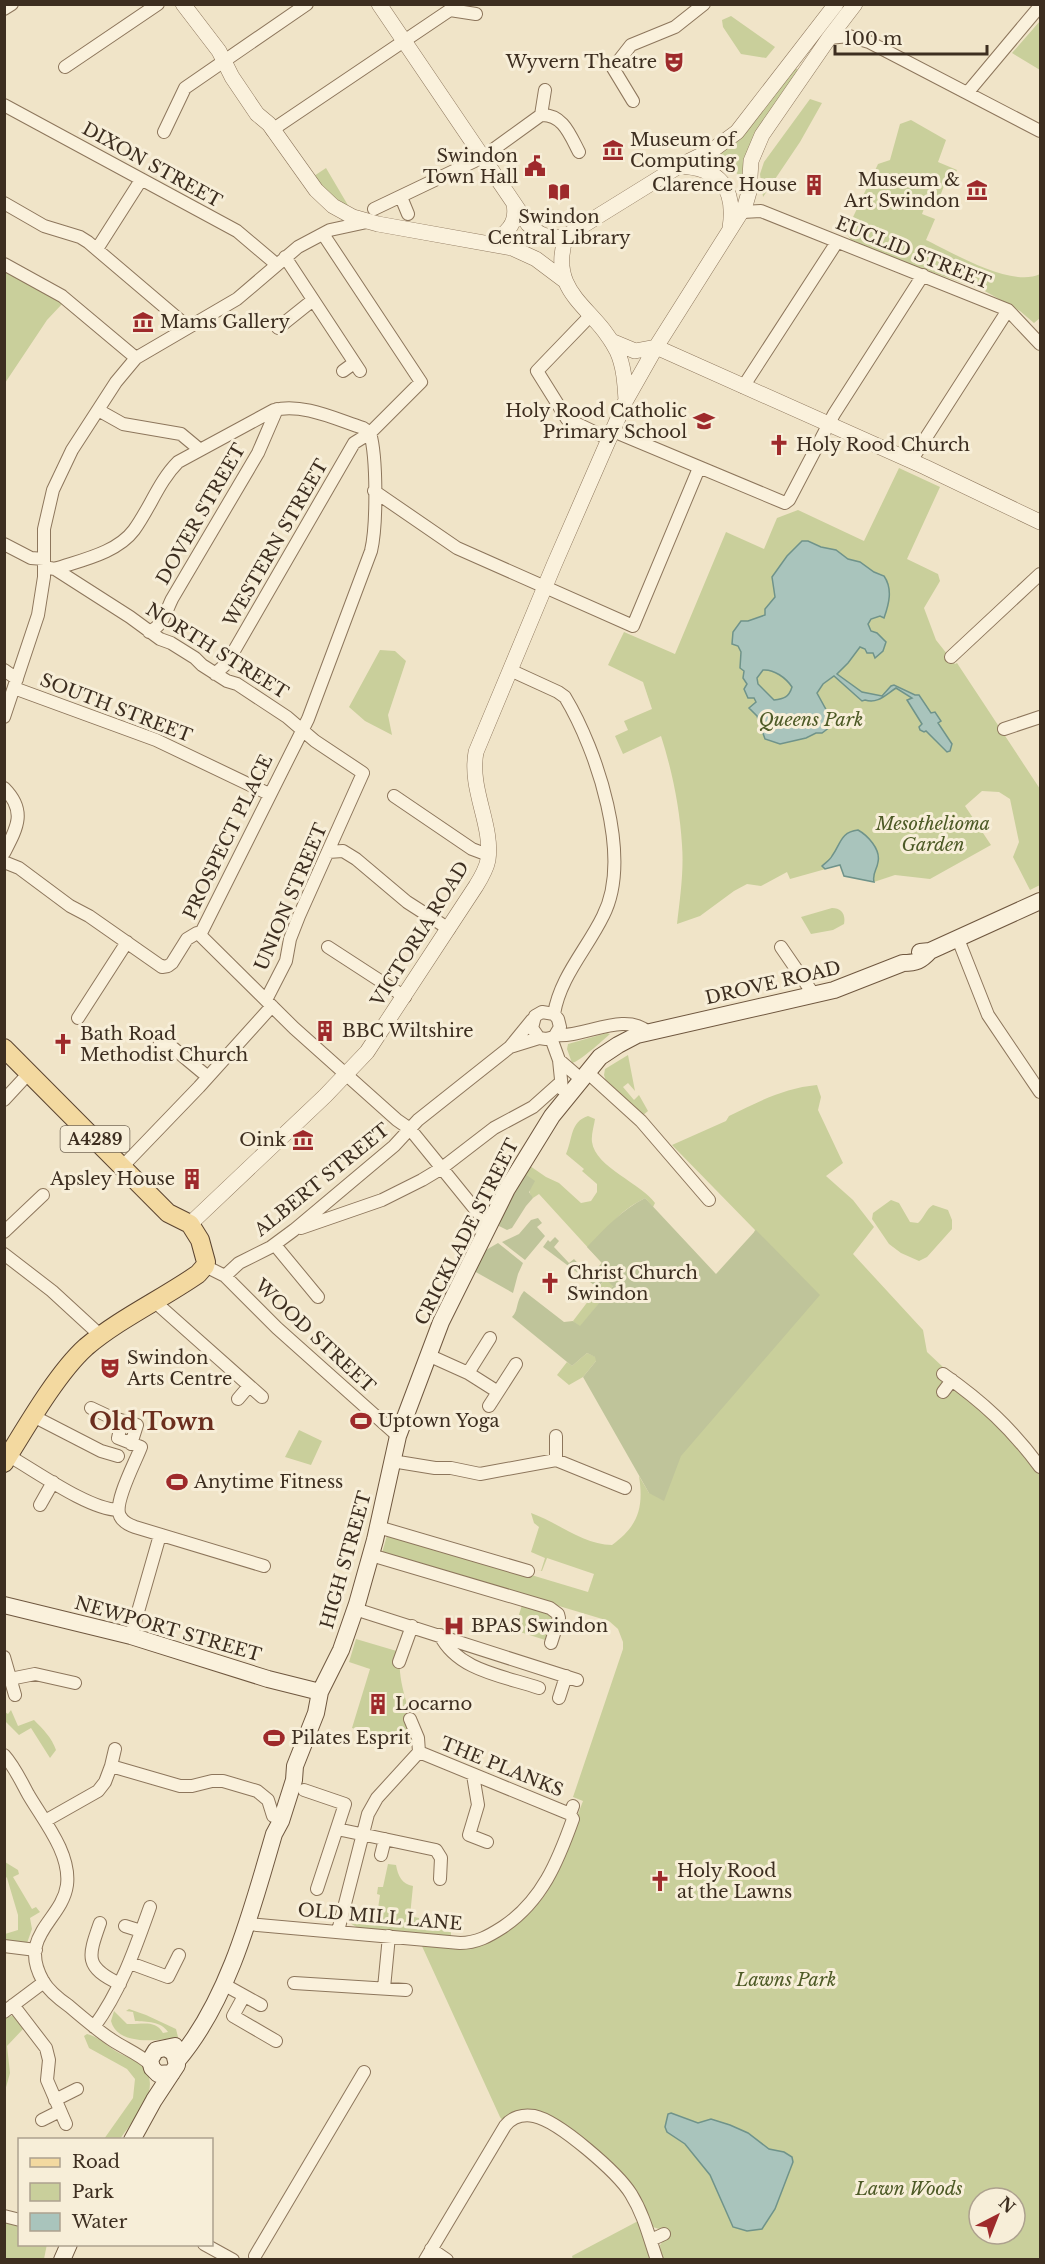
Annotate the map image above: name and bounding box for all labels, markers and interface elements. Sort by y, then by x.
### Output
scale bar [835,18,986,56]
text: 100 m [844,28,902,50]
theatre icon: Wyvern Theatre [662,50,686,74]
place label: Wyvern Theatre [505,51,657,73]
street label: DIXON STREET [78,118,226,213]
place label: Museum of Computing [630,129,738,172]
museum icon: Museum of Computing [601,138,625,162]
place label: Swindon Town Hall [423,145,518,188]
public building icon: Swindon Town Hall [523,154,547,178]
place label: Museum & Art Swindon [843,169,960,212]
building icon: Clarence House [802,173,826,197]
place label: Clarence House [652,174,797,196]
museum icon: Museum & Art Swindon [965,178,989,202]
library icon: Swindon Central Library [547,180,571,204]
place label: Swindon Central Library [487,206,631,249]
street label: EUCLID STREET [832,212,994,294]
museum icon: Mams Gallery [131,310,155,334]
place label: Mams Gallery [160,311,290,333]
place label: Holy Rood Catholic Primary School [505,400,687,443]
school or university icon: Holy Rood Catholic Primary School [692,409,716,433]
church icon: Holy Rood Church [767,433,791,457]
place label: Holy Rood Church [796,434,970,456]
street label: DOVER STREET [152,439,251,588]
street label: WESTERN STREET [219,455,333,631]
street label: NORTH STREET [142,598,293,704]
street label: SOUTH STREET [37,669,196,747]
park label: Queens Park [759,709,863,731]
street label: PROSPECT PLACE [179,751,277,923]
park label: Mesothelioma Garden [875,813,990,856]
street label: UNION STREET [250,820,332,974]
street label: VICTORIA ROAD [366,857,474,1012]
street label: DROVE ROAD [703,957,843,1009]
building icon: BBC Wiltshire [313,1019,337,1043]
place label: BBC Wiltshire [342,1020,474,1042]
place label: Bath Road Methodist Church [80,1023,248,1066]
church icon: Bath Road Methodist Church [51,1032,75,1056]
street label: ALBERT STREET [249,1118,394,1242]
road number: A4289 [60,1126,130,1152]
museum icon: Oink [291,1128,315,1152]
place label: Oink [239,1129,286,1151]
street label: CRICKLADE STREET [410,1135,524,1329]
building icon: Apsley House [180,1167,204,1191]
place label: Apsley House [49,1168,175,1190]
place label: Christ Church Swindon [567,1262,698,1305]
church icon: Christ Church Swindon [538,1271,562,1295]
street label: WOOD STREET [250,1274,380,1398]
place label: Swindon Arts Centre [126,1347,232,1390]
theatre icon: Swindon Arts Centre [98,1356,122,1380]
district label: Old Town [89,1407,215,1436]
sports icon: Uptown Yoga [349,1409,373,1433]
place label: Uptown Yoga [378,1410,500,1432]
sports icon: Anytime Fitness [165,1470,189,1494]
place label: Anytime Fitness [193,1471,343,1493]
street label: HIGH STREET [316,1488,376,1631]
street label: NEWPORT STREET [72,1592,264,1666]
hospital icon: BPAS Swindon [442,1614,466,1638]
place label: BPAS Swindon [471,1615,608,1637]
building icon: Locarno [366,1692,390,1716]
place label: Locarno [395,1693,472,1715]
sports icon: Pilates Esprit [262,1726,286,1750]
place label: Pilates Esprit [291,1727,411,1749]
street label: THE PLANKS [437,1732,567,1802]
place label: Holy Rood at the Lawns [677,1860,792,1903]
church icon: Holy Rood at the Lawns [648,1869,672,1893]
street label: OLD MILL LANE [297,1899,463,1935]
park label: Lawns Park [735,1969,836,1991]
legend [18,2138,213,2246]
text: Road [72,2151,120,2173]
park label: Lawn Woods [854,2178,963,2200]
text: Park [72,2181,114,2203]
north arrow [967,2186,1027,2246]
text: N [995,2192,1019,2217]
text: Water [71,2211,128,2233]

